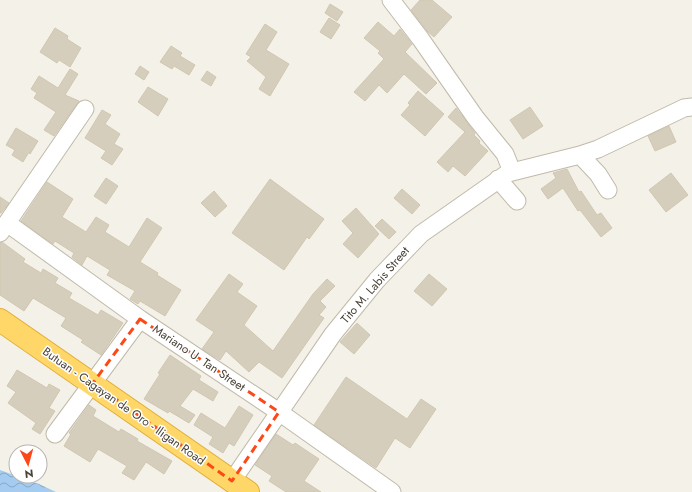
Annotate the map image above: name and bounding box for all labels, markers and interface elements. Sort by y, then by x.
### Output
street label: Tito M. Labis Street [336,242,414,327]
street label: Mariano U. Tan Street [149,320,249,396]
street label: Butuan - Cagayan de Oro - Iligan Road [39,343,209,469]
north arrow [8,444,48,484]
text: N [24,466,34,482]

